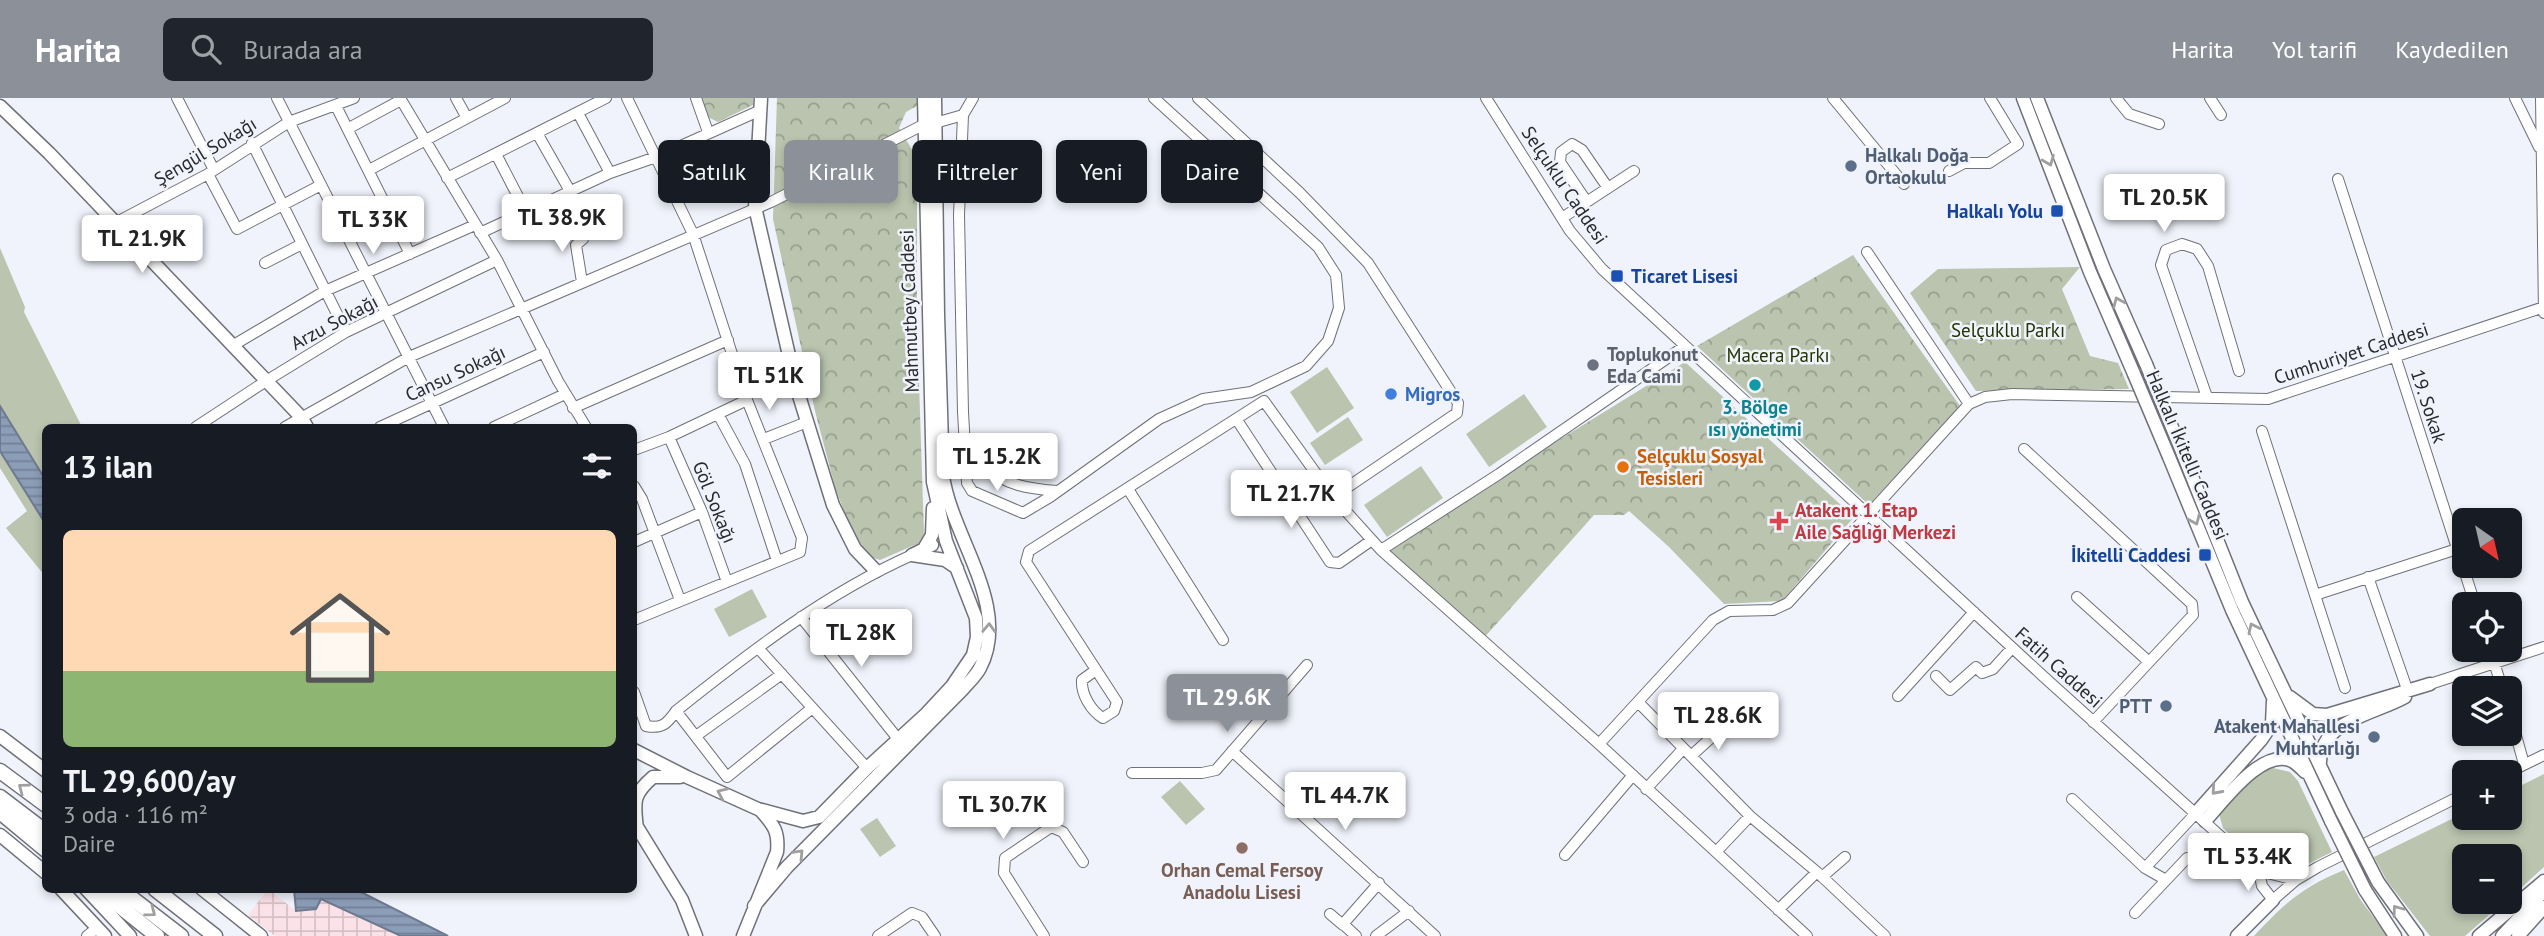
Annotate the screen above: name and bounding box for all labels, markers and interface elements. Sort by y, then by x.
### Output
search box [163,18,653,81]
text: Harita [35,28,121,71]
icon: search [187,30,225,68]
text: Burada ara [243,33,363,66]
text: Harita [2171,34,2234,65]
text: Yol tarifi [2272,34,2357,65]
text: Kaydedilen [2395,34,2509,65]
street label: Şengül Sokağı [149,111,261,191]
street label: Selçuklu Caddesi [1517,121,1613,249]
chip: Satılık [658,140,770,203]
chip: Kiralık [784,140,898,203]
chip: Filtreler [912,140,1042,203]
chip: Yeni [1056,140,1147,203]
chip: Daire [1161,140,1263,203]
place label: Halkalı Doğa Ortaokulu [1865,143,1969,189]
one-way arrow [2040,155,2054,167]
marker: Halkalı Doğa Ortaokulu [1843,158,1859,174]
pin: TL 20.5K [2092,174,2236,234]
text: TL 20.5K [2120,182,2208,211]
pin: TL 38.9K [490,194,634,254]
pin: TL 33K [316,197,430,256]
place label: Halkalı Yolu [1947,199,2043,223]
text: TL 38.9K [518,202,606,231]
marker: Halkalı Yolu [2049,203,2065,219]
text: TL 33K [338,204,408,233]
pin: TL 21.9K [70,216,214,275]
text: TL 21.9K [98,223,186,252]
street label: Mahmutbey Caddesi [894,229,924,393]
place label: Ticaret Lisesi [1631,264,1738,288]
marker: Ticaret Lisesi [1609,268,1625,284]
street label: Arzu Sokağı [286,289,382,355]
one-way arrow [2112,296,2126,308]
street label: Cumhuriyet Caddesi [2271,317,2431,389]
park label: Selçuklu Parkı [1951,318,2065,342]
street label: Cansu Sokağı [401,339,509,407]
place label: Toplukonut Eda Cami [1607,342,1699,388]
park label: Macera Parkı [1726,343,1830,367]
pin: TL 51K [712,352,826,412]
marker: Toplukonut Eda Cami [1585,357,1601,373]
text: TL 51K [734,360,804,389]
street label: 19. Sokak [2406,366,2452,446]
street label: Halkalı İkitelli Caddesi [2141,367,2235,543]
marker: 3. Bölge ısı yönetimi [1747,377,1763,393]
place label: Migros [1405,382,1460,406]
marker: Migros [1383,386,1399,402]
place label: 3. Bölge ısı yönetimi [1708,395,1802,441]
pin: TL 15.2K [925,434,1069,493]
text: TL 15.2K [953,441,1041,470]
place label: Selçuklu Sosyal Tesisleri [1637,444,1763,490]
text: 13 ilan [63,447,153,486]
icon: filters [578,447,616,485]
street label: Göl Sokağı [688,457,742,547]
marker: Selçuklu Sosyal Tesisleri [1615,459,1631,475]
pin: TL 21.7K [1219,470,1363,530]
text: TL 21.7K [1247,478,1335,507]
place label: Atakent 1. Etap Aile Sağlığı Merkezi [1795,498,1956,544]
north arrow [2452,508,2522,578]
map controls [2452,508,2522,914]
marker: Atakent 1. Etap Aile Sağlığı Merkezi [1769,511,1789,531]
one-way arrow [2187,513,2201,526]
place label: İkitelli Caddesi [2071,543,2191,567]
marker: İkitelli Caddesi [2197,547,2213,563]
icon: home [277,575,403,701]
button: locate [2452,592,2522,662]
pin: TL 28K [804,610,918,669]
text: TL 28K [826,617,896,646]
street label: Fatih Caddesi [2010,621,2108,713]
one-way arrow [982,622,997,633]
one-way arrow [2248,623,2262,635]
pin: TL 29.6K [1155,674,1299,734]
button: layers [2452,676,2522,746]
text: TL 29.6K [1183,682,1271,711]
pin: TL 28.6K [1646,692,1790,752]
place label: PTT [2119,694,2152,718]
marker: PTT [2158,698,2174,714]
text: TL 28.6K [1674,700,1762,729]
place label: Atakent Mahallesi Muhtarlığı [2214,714,2360,760]
marker: Atakent Mahallesi Muhtarlığı [2366,729,2382,745]
button: + [2452,760,2522,830]
text: TL 29,600/ay [63,761,236,800]
pin: TL 44.7K [1273,772,1417,832]
text: TL 44.7K [1301,780,1389,809]
pin: TL 30.7K [931,782,1075,841]
one-way arrow [2212,782,2224,795]
one-way arrow [18,784,30,797]
one-way arrow [717,787,730,801]
text: TL 30.7K [959,789,1047,818]
text: 3 oda · 116 m² [63,800,208,829]
text: Daire [63,829,115,858]
pin: TL 53.4K [2176,834,2320,893]
marker: Orhan Cemal Fersoy Anadolu Lisesi [1234,840,1250,856]
text: TL 53.4K [2204,841,2292,870]
button: − [2452,844,2522,914]
one-way arrow [791,850,804,863]
place label: Orhan Cemal Fersoy Anadolu Lisesi [1161,858,1324,904]
one-way arrow [143,904,155,917]
one-way arrow [2393,905,2405,918]

